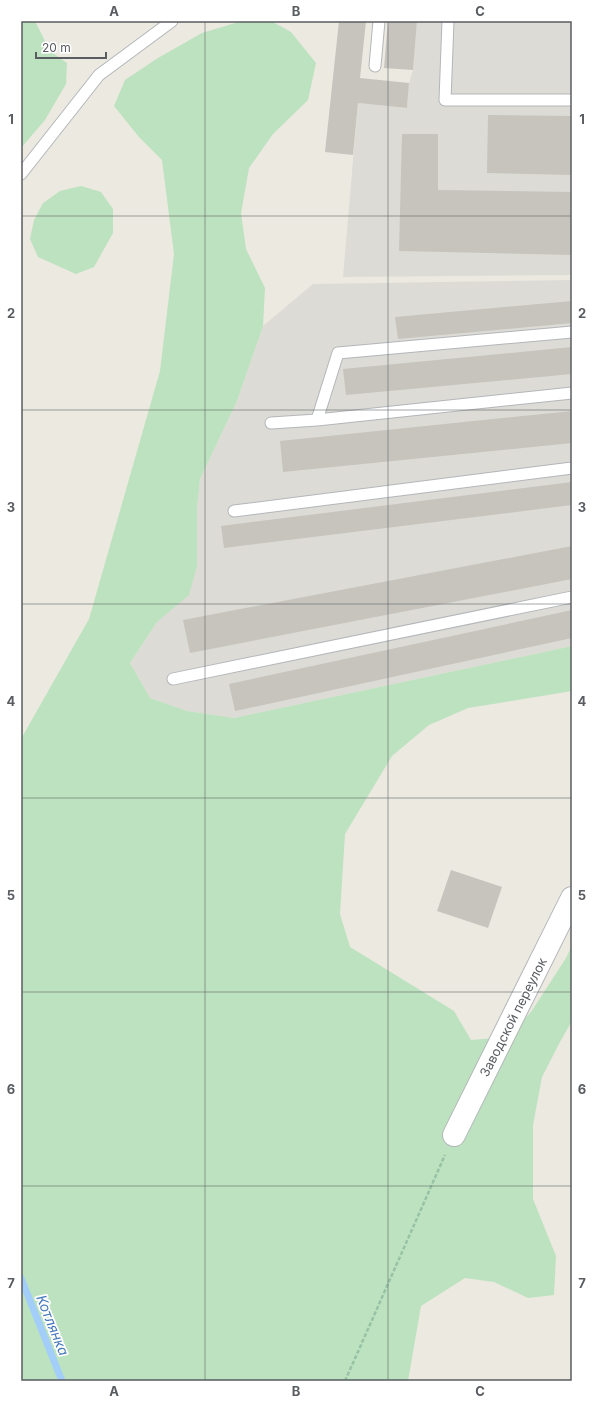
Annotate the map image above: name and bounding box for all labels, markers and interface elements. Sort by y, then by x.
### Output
text: A [109,3,119,19]
text: B [292,3,301,19]
text: C [475,3,485,19]
scale bar [36,34,106,60]
text: 20 m [42,40,71,55]
text: 1 [8,111,14,127]
text: 1 [579,111,585,127]
text: 2 [7,305,15,321]
text: 2 [578,305,586,321]
text: 3 [7,499,15,515]
text: 3 [578,499,586,515]
text: 4 [7,693,16,709]
text: 4 [578,693,587,709]
text: 5 [7,887,15,903]
text: 5 [578,887,586,903]
street label: Заводской переулок [476,955,550,1079]
text: 6 [7,1081,15,1097]
text: 6 [578,1081,586,1097]
text: 7 [7,1275,15,1291]
text: 7 [578,1275,586,1291]
water label: Котлянка [33,1292,73,1358]
text: A [109,1383,119,1399]
text: B [292,1383,301,1399]
text: C [475,1383,485,1399]

